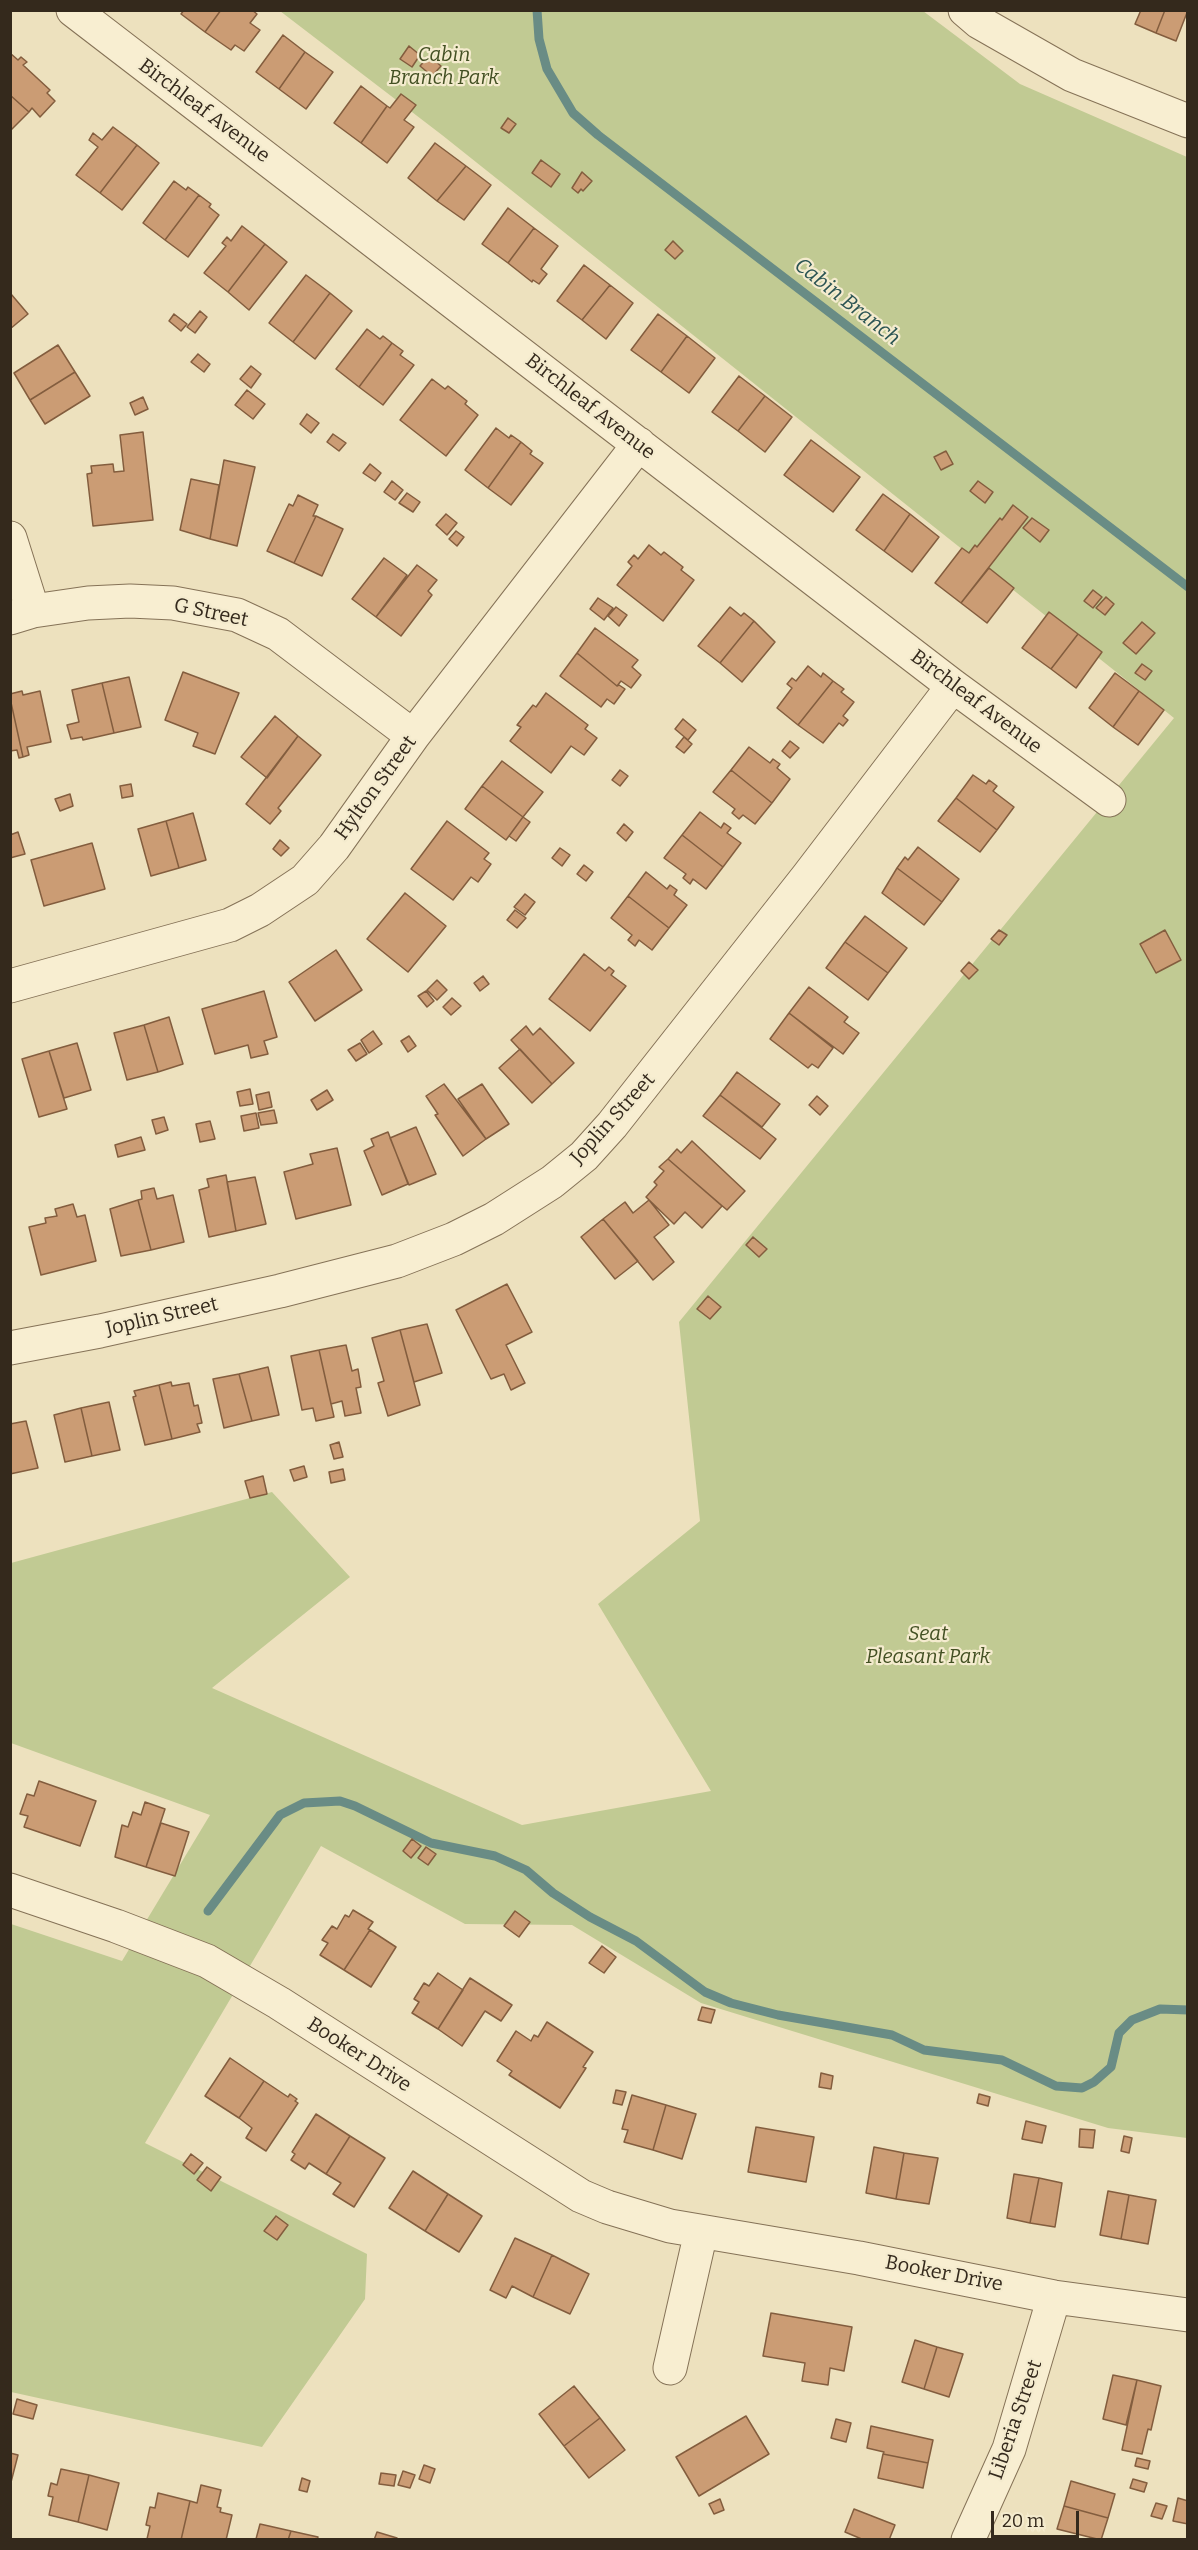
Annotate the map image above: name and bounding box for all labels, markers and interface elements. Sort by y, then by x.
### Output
park label: Cabin Branch Park [389,43,499,90]
street label: Birchleaf Avenue [134,54,274,168]
water label: Cabin Branch [789,253,905,351]
street label: Birchleaf Avenue [520,349,660,465]
street label: G Street [172,593,250,633]
street label: Birchleaf Avenue [906,645,1046,759]
street label: Hylton Street [330,731,422,845]
street label: Joplin Street [566,1068,660,1170]
street label: Joplin Street [103,1292,221,1342]
park label: Seat Pleasant Park [866,1622,990,1669]
street label: Booker Drive [302,2012,416,2098]
street label: Booker Drive [883,2251,1005,2297]
street label: Liberia Street [984,2357,1048,2483]
scale bar [994,2499,1082,2537]
text: 20 m [1002,2510,1044,2532]

